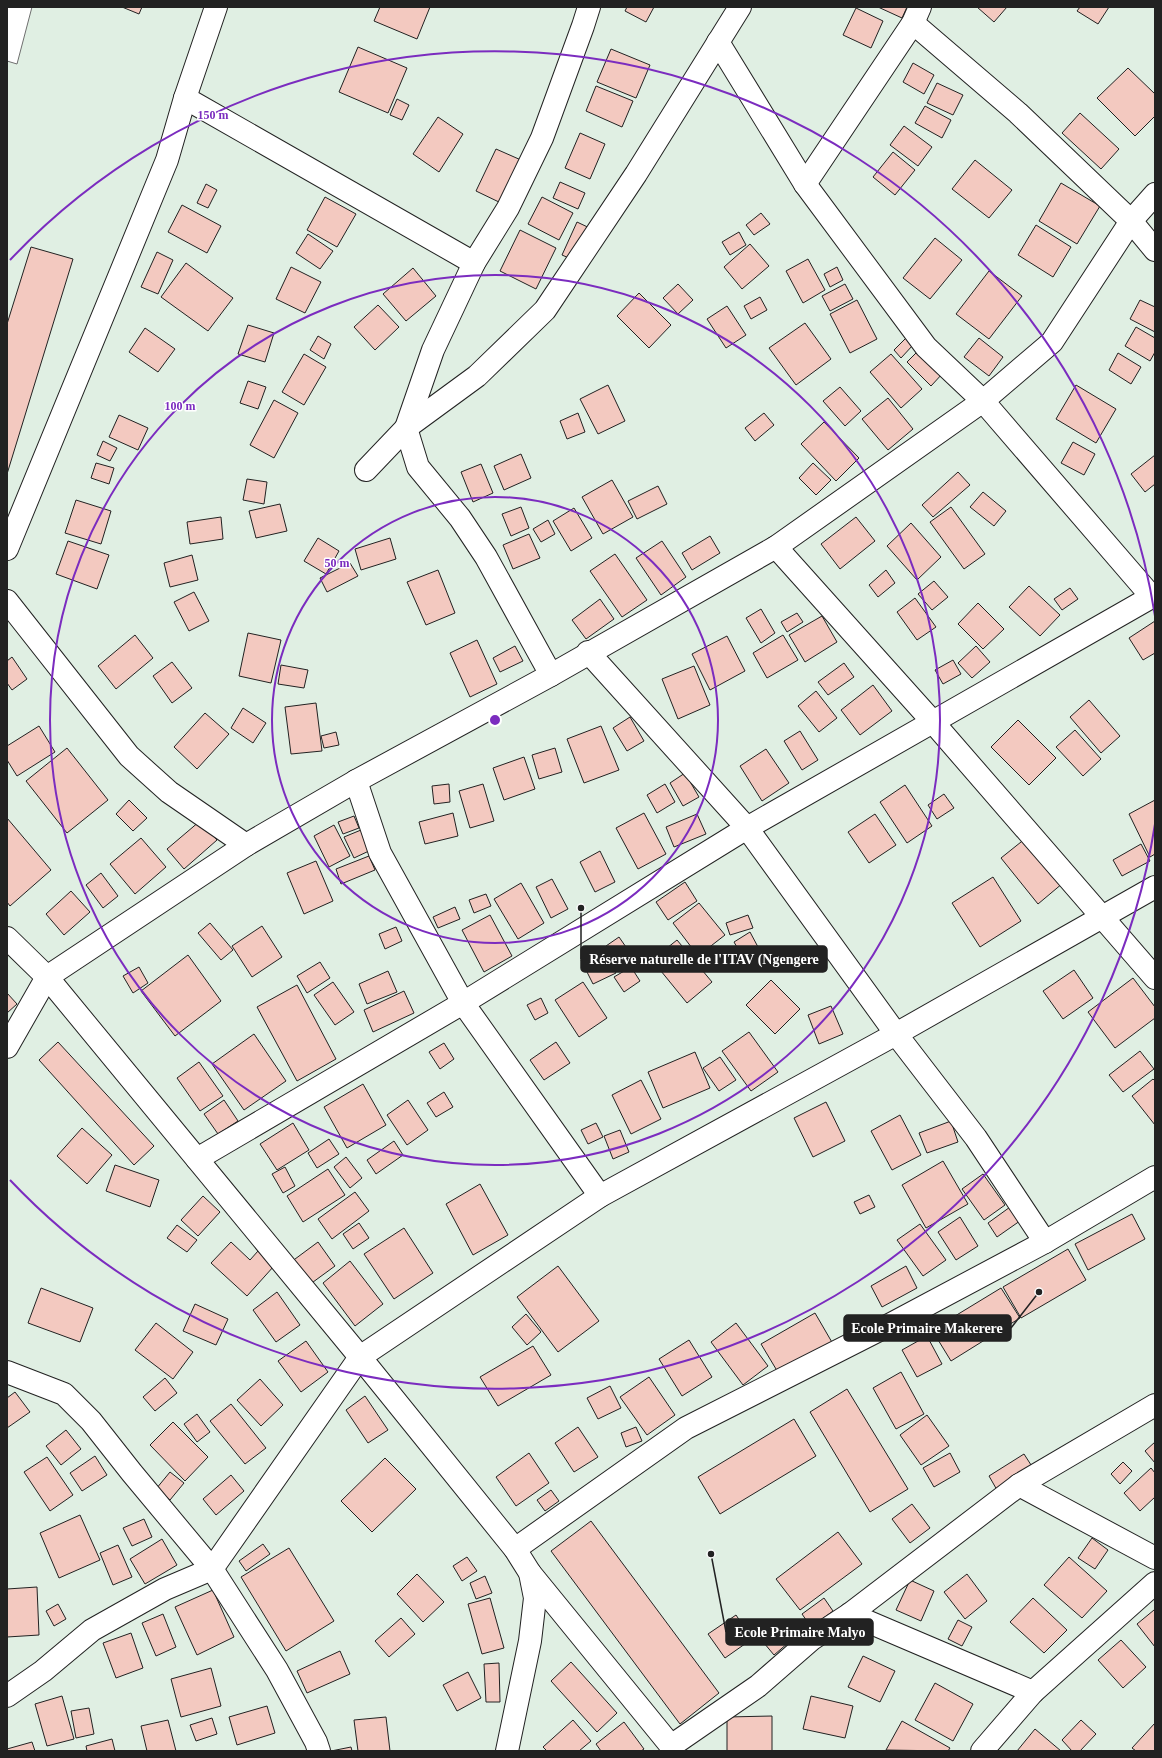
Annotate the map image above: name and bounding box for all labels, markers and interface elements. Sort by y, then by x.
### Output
text: 150 m [198,108,229,122]
text: 100 m [165,399,196,413]
text: 50 m [325,556,350,570]
centre of rings [488,713,502,727]
callout: Réserve naturelle de l'ITAV (Ngengere [581,946,827,972]
text: Réserve naturelle de l'ITAV (Ngengere [589,952,819,968]
callout: Ecole Primaire Makerere [844,1315,1011,1341]
text: Ecole Primaire Makerere [851,1321,1003,1336]
callout: Ecole Primaire Malyo [726,1619,873,1645]
text: Ecole Primaire Malyo [734,1625,866,1640]

